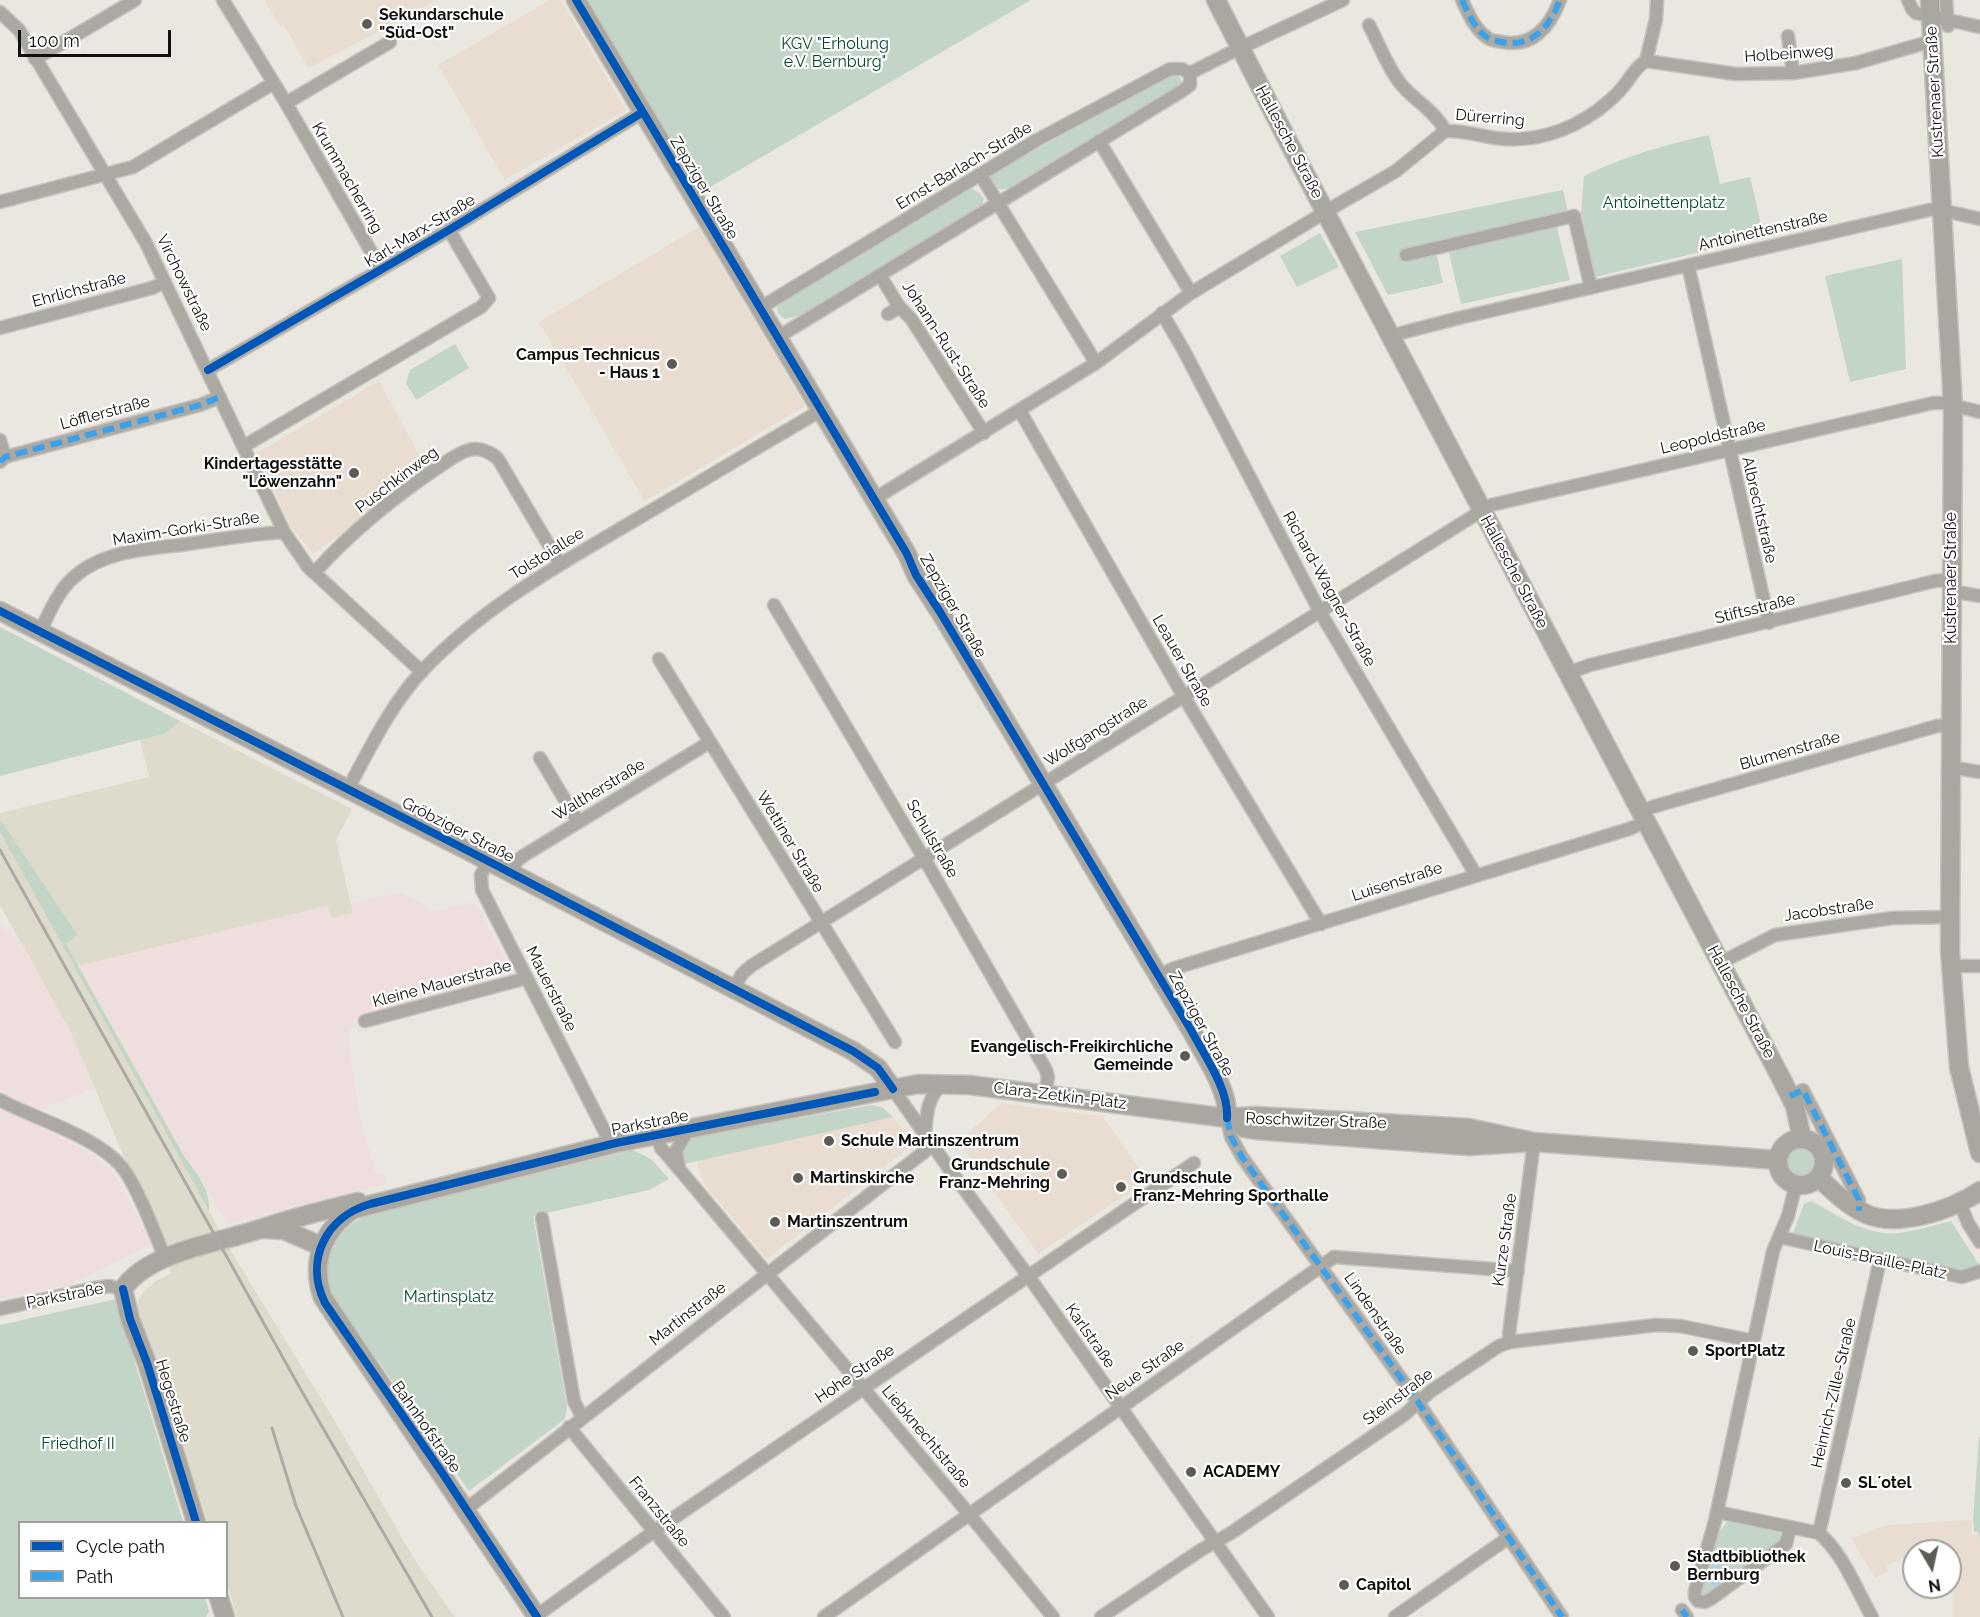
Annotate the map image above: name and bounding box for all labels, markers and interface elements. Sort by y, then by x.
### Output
place label: Sekundarschule "Süd-Ost" [379,5,504,43]
marker: Sekundarschule "Süd-Ost" [360,17,374,31]
scale bar [21,18,174,56]
street label: Kustrenaer Straße [1922,26,1948,158]
text: 100 m [29,30,80,51]
park label: KGV "Erholung e.V. Bernburg" [781,34,889,72]
street label: Holbeinweg [1744,41,1834,67]
street label: Hallesche Straße [1251,82,1327,202]
street label: Dürerring [1454,105,1526,131]
street label: Ernst-Barlach-Straße [893,118,1035,214]
street label: Krummacherring [307,119,387,237]
street label: Zepziger Straße [666,133,742,243]
street label: Karl-Marx-Straße [361,190,479,272]
park label: Antoinettenplatz [1603,193,1725,213]
street label: Antoinettenstraße [1697,207,1829,255]
street label: Virchowstraße [152,231,216,335]
street label: Ehrlichstraße [30,268,128,312]
street label: Johann-Rust-Straße [898,278,994,412]
place label: Campus Technicus - Haus 1 [516,345,660,383]
marker: Campus Technicus - Haus 1 [665,357,679,371]
street label: Löfflerstraße [58,392,152,434]
street label: Leopoldstraße [1659,416,1767,458]
street label: Puschkinweg [352,443,442,517]
place label: Kindertagesstätte "Löwenzahn" [204,454,342,492]
street label: Albrechtstraße [1737,455,1781,565]
marker: Kindertagesstätte "Löwenzahn" [347,466,361,480]
street label: Maxim-Gorki-Straße [111,508,261,550]
street label: Richard-Wagner-Straße [1278,508,1380,670]
street label: Hallesche Straße [1476,512,1552,632]
street label: Kustrenaer Straße [1941,512,1961,644]
street label: Tolstoiallee [506,524,588,584]
street label: Zepziger Straße [916,551,990,661]
street label: Stiftsstraße [1713,590,1797,628]
street label: Leauer Straße [1148,611,1216,711]
street label: Wolfgangstraße [1041,693,1151,771]
street label: Blumenstraße [1738,728,1842,774]
street label: Waltherstraße [549,755,649,825]
street label: Wettiner Straße [752,788,828,896]
street label: Gröbziger Straße [398,793,518,867]
street label: Schulstraße [902,796,962,882]
street label: Luisenstraße [1349,858,1445,906]
street label: Jacobstraße [1783,894,1875,926]
street label: Hallesche Straße [1703,942,1779,1062]
street label: Mauerstraße [521,943,581,1035]
street label: Kleine Mauerstraße [370,956,514,1012]
street label: Zepziger Straße [1164,968,1238,1080]
place label: Evangelisch-Freikirchliche Gemeinde [970,1037,1173,1075]
marker: Evangelisch-Freikirchliche Gemeinde [1178,1049,1192,1063]
street label: Clara-Zetkin-Platz [992,1078,1128,1114]
street label: Parkstraße [610,1106,690,1140]
street label: Roschwitzer Straße [1245,1109,1387,1133]
place label: Schule Martinszentrum [841,1131,1019,1151]
marker: Schule Martinszentrum [822,1134,836,1148]
place label: Grundschule Franz-Mehring [939,1155,1050,1193]
marker: Grundschule Franz-Mehring [1055,1167,1069,1181]
place label: Martinskirche [810,1168,914,1188]
place label: Grundschule Franz-Mehring Sporthalle [1133,1168,1329,1206]
marker: Martinskirche [791,1171,805,1185]
marker: Grundschule Franz-Mehring Sporthalle [1114,1180,1128,1194]
street label: Kurze Straße [1489,1192,1521,1288]
place label: Martinszentrum [787,1212,908,1232]
marker: Martinszentrum [768,1215,782,1229]
street label: Louis-Braille-Platz [1812,1237,1948,1283]
street label: Lindenstraße [1339,1269,1411,1359]
street label: Martinstraße [646,1278,730,1350]
street label: Parkstraße [25,1279,105,1313]
park label: Martinsplatz [404,1287,494,1307]
street label: Karlstraße [1061,1300,1119,1372]
street label: Heinrich-Zille-Straße [1807,1316,1861,1470]
street label: Neue Straße [1102,1336,1188,1404]
street label: Hohe Straße [812,1340,898,1408]
place label: SportPlatz [1705,1341,1785,1361]
marker: SportPlatz [1686,1344,1700,1358]
street label: Hegestraße [151,1357,195,1445]
street label: Steinstraße [1359,1364,1437,1430]
street label: Bahnhofstraße [387,1377,465,1477]
street label: Liebknechtstraße [877,1382,975,1492]
park label: Friedhof II [41,1434,115,1454]
place label: ACADEMY [1203,1462,1280,1482]
marker: ACADEMY [1184,1465,1198,1479]
street label: Franzstraße [625,1473,693,1551]
place label: SL´otel [1858,1473,1911,1493]
marker: SL´otel [1839,1476,1853,1490]
legend [18,1521,228,1599]
text: Cycle path [76,1536,165,1557]
north arrow [1902,1539,1962,1599]
place label: Stadtbibliothek Bernburg [1687,1547,1806,1585]
marker: Stadtbibliothek Bernburg [1668,1559,1682,1573]
text: Path [76,1566,113,1587]
place label: Capitol [1356,1575,1411,1595]
text: N [1927,1575,1942,1596]
marker: Capitol [1337,1578,1351,1592]

